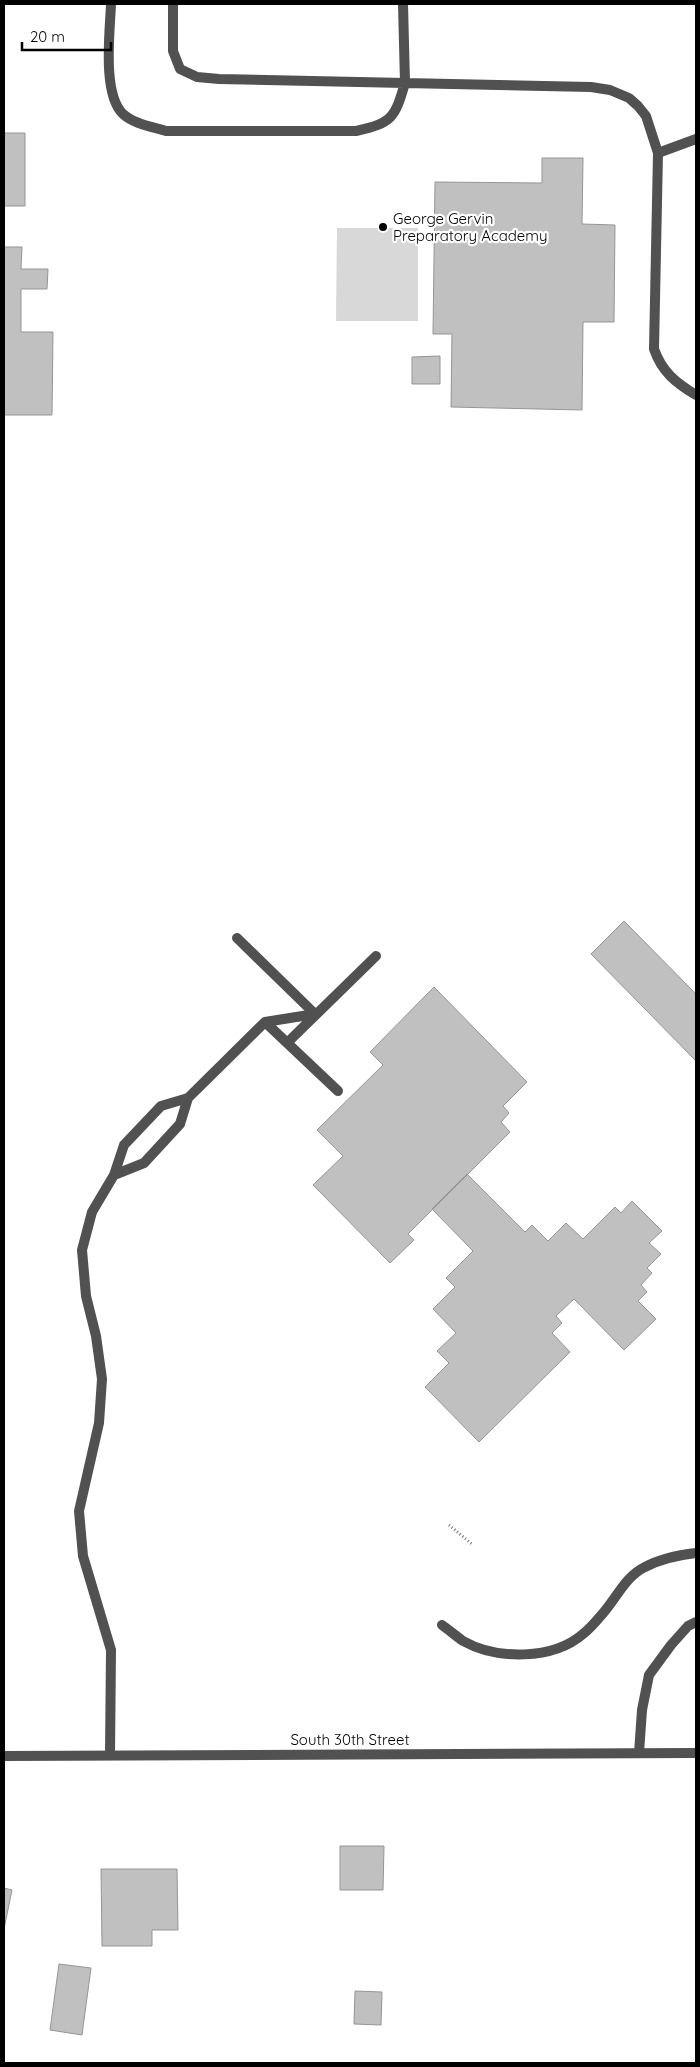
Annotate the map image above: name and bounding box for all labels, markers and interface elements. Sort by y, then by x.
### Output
scale bar [22,20,111,52]
text: 20 m [30,27,65,46]
place label: George Gervin Preparatory Academy [393,209,547,245]
marker: George Gervin Preparatory Academy [377,221,389,233]
street label: South 30th Street [290,1730,410,1749]

